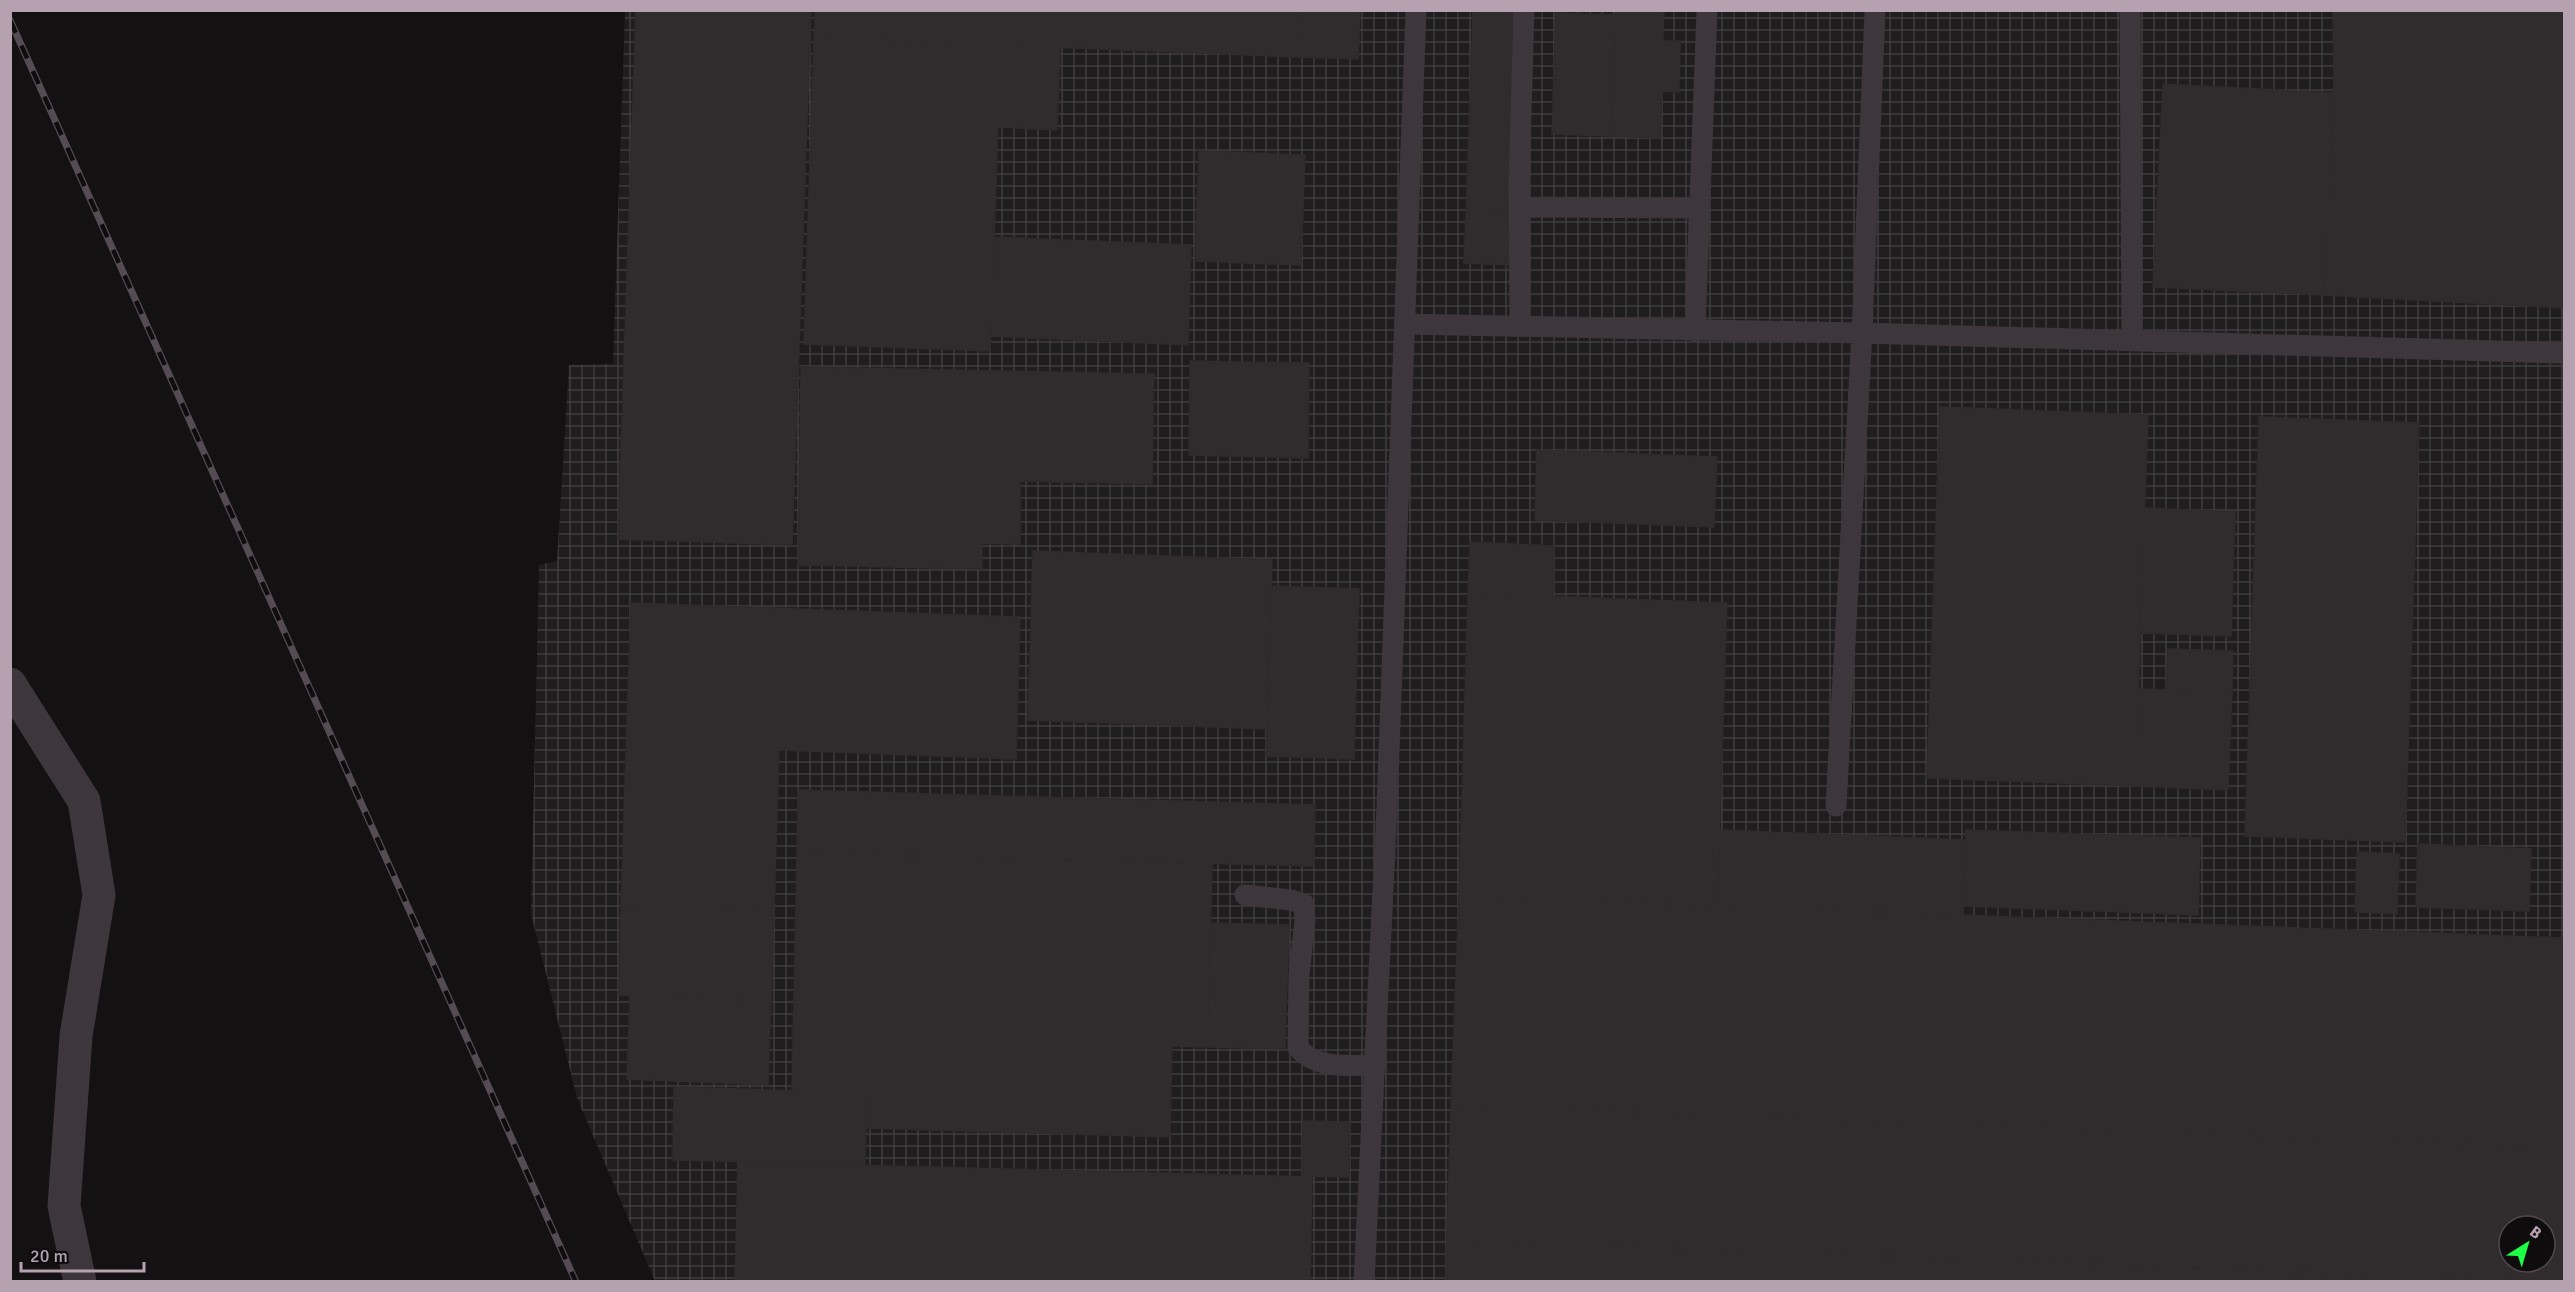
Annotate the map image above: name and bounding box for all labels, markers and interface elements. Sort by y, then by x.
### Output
north arrow [2497,1214,2557,1274]
text: B [2525,1222,2545,1244]
scale bar [21,1235,144,1273]
text: 20 m [30,1245,68,1267]

